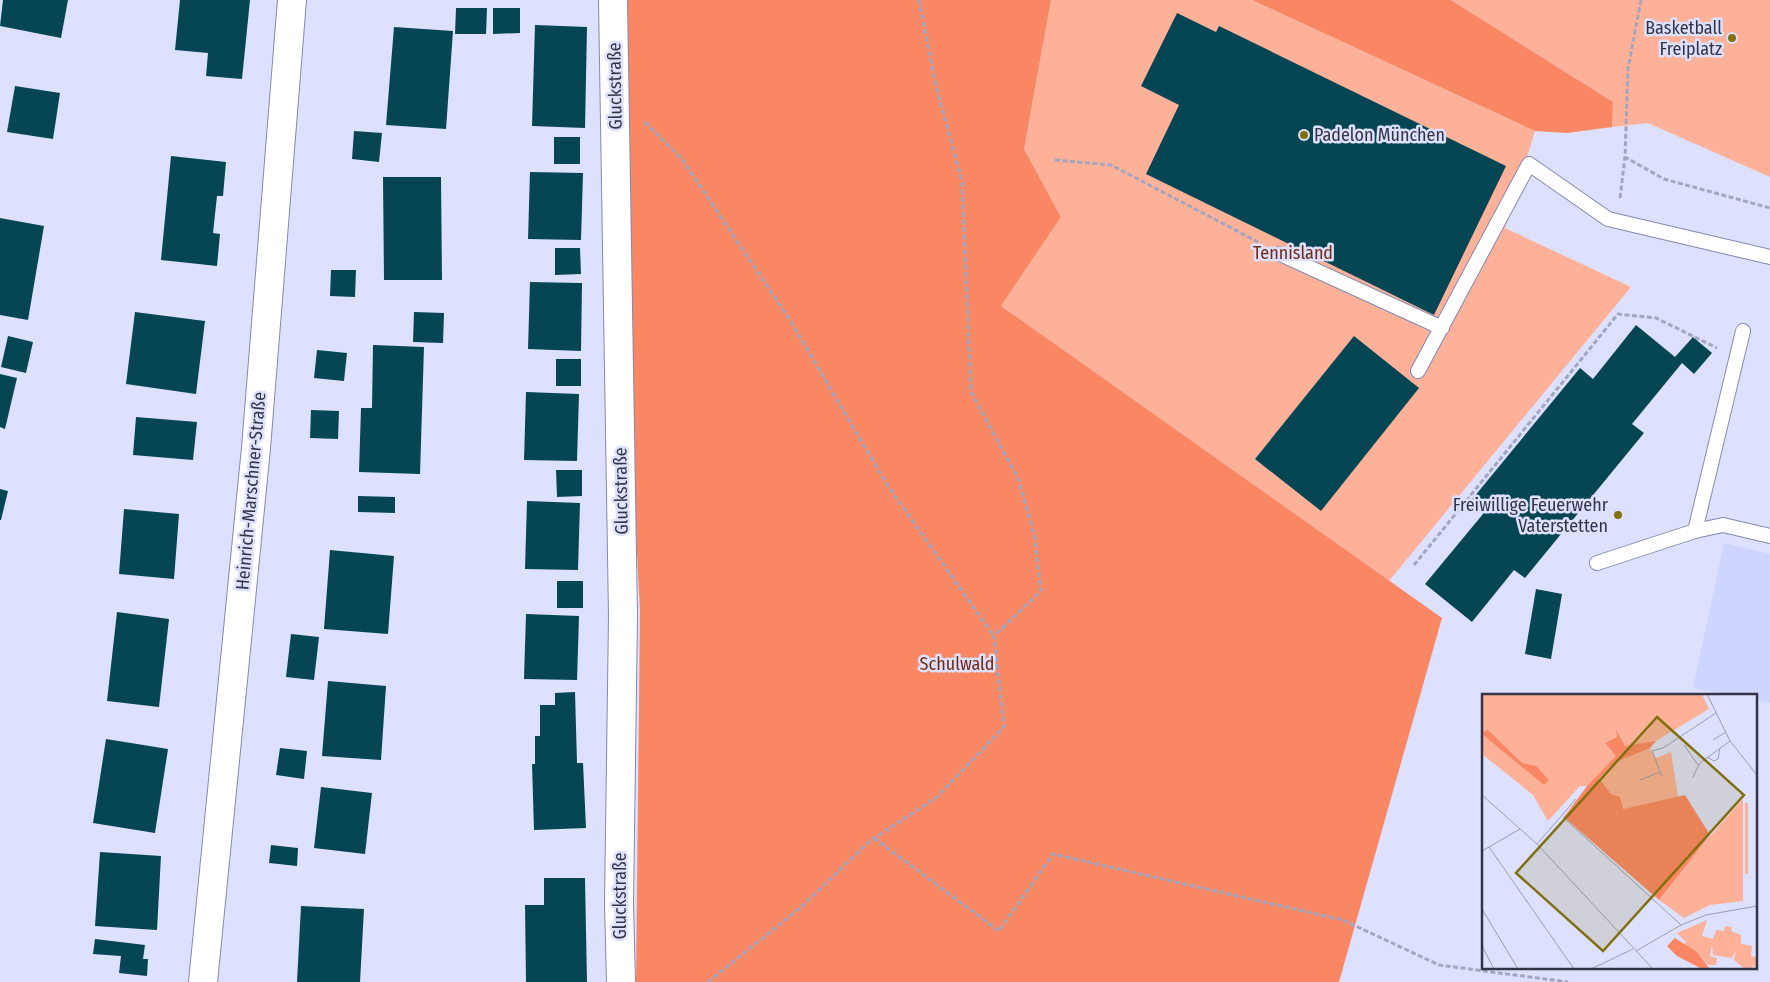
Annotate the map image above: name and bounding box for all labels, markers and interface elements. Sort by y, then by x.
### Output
place label: Basketball Freiplatz [1645,17,1722,60]
marker: Basketball Freiplatz [1726,32,1738,44]
street label: Gluckstraße [603,42,627,130]
place label: Padelon München [1314,124,1445,146]
marker: Padelon München [1298,129,1310,141]
park label: Tennisland [1253,242,1333,264]
street label: Heinrich-Marschner-Straße [231,391,271,591]
street label: Gluckstraße [609,447,633,535]
place label: Freiwillige Feuerwehr Vaterstetten [1453,494,1609,537]
marker: Freiwillige Feuerwehr Vaterstetten [1612,509,1624,521]
park label: Schulwald [920,653,994,675]
inset map [1482,694,1758,970]
street label: Gluckstraße [609,852,631,940]

